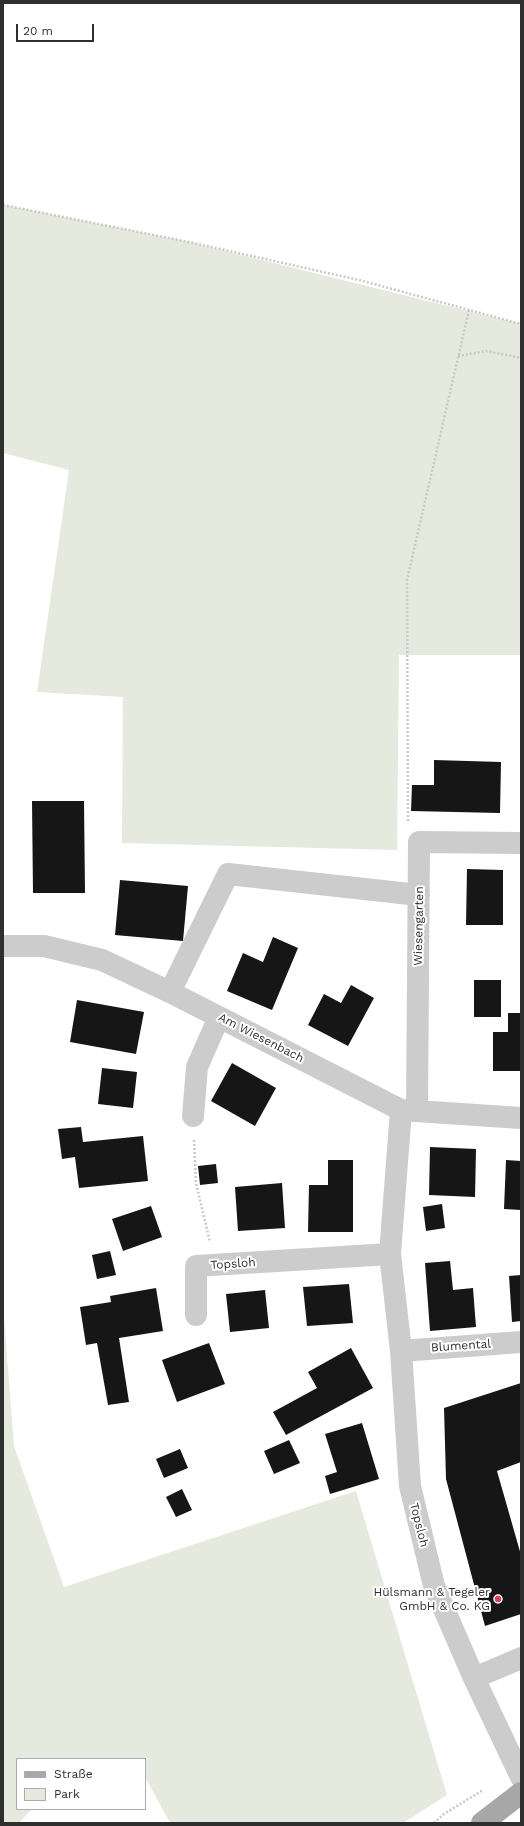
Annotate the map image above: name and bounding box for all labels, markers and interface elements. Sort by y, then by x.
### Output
scale bar [18,16,96,42]
text: 20 m [23,24,53,38]
street label: Wiesengarten [411,886,427,966]
street label: Am Wiesenbach [216,1010,306,1066]
street label: Topsloh [210,1255,256,1273]
street label: Blumental [431,1337,491,1355]
street label: Topsloh [407,1501,431,1549]
place label: Hülsmann & Tegeler GmbH & Co. KG [373,1585,490,1613]
marker: Hülsmann & Tegeler GmbH & Co. KG [493,1594,503,1604]
legend [16,1758,146,1810]
text: Straße [54,1767,93,1781]
text: Park [54,1787,80,1801]

